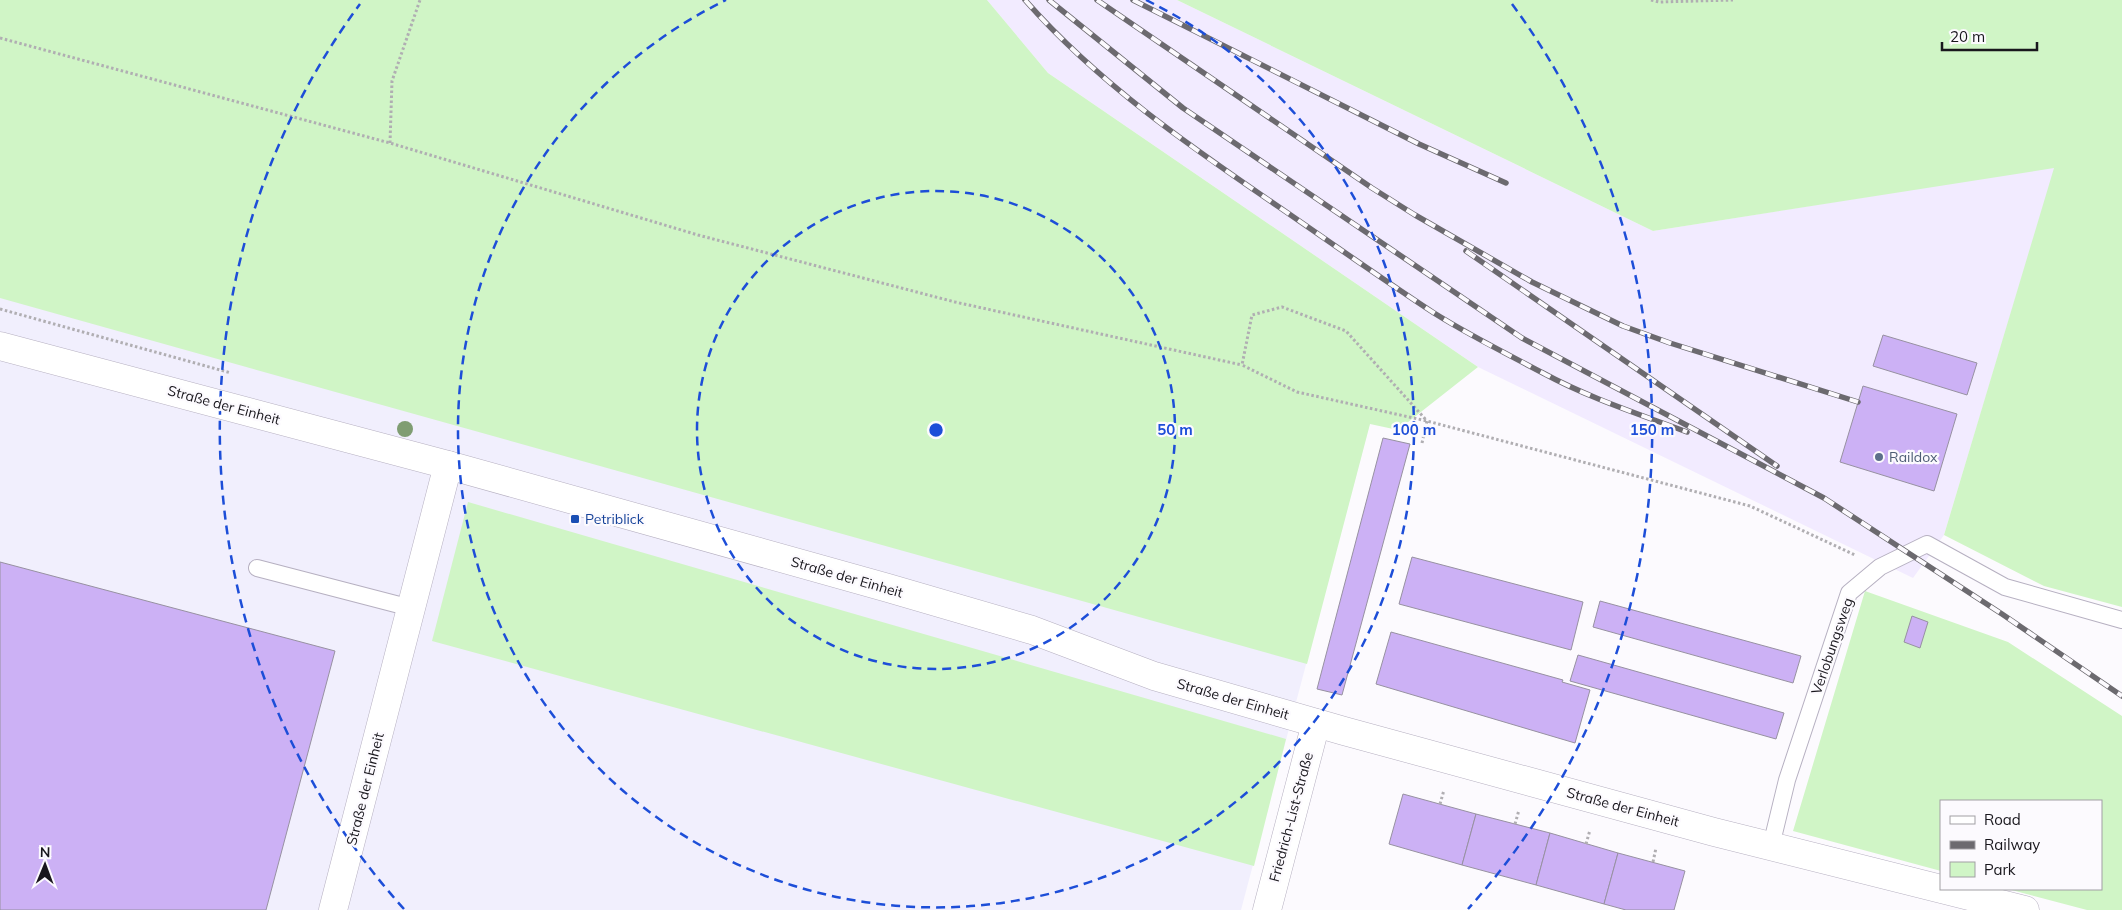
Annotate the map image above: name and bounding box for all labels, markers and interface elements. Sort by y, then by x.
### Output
scale bar [1942,20,2037,52]
text: 20 m [1950,27,1985,46]
street label: Straße der Einheit [166,381,282,429]
text: 50 m [1157,420,1193,439]
text: 100 m [1392,420,1436,439]
text: 150 m [1630,420,1674,439]
centre of rings [927,421,945,439]
place label: Raildox [1889,448,1938,466]
marker: Raildox [1873,451,1885,463]
place label: Petriblick [585,510,645,528]
marker: Petriblick [569,513,581,525]
street label: Straße der Einheit [789,552,905,602]
street label: Verlobungsweg [1807,595,1857,697]
street label: Straße der Einheit [1175,674,1291,724]
street label: Straße der Einheit [342,731,388,847]
street label: Friedrich-List-Straße [1265,750,1317,884]
street label: Straße der Einheit [1565,783,1681,831]
legend [1940,800,2102,890]
text: Road [1984,810,2021,829]
text: Railway [1984,835,2040,854]
north arrow [20,840,70,890]
text: N [40,843,51,861]
text: Park [1984,860,2016,879]

